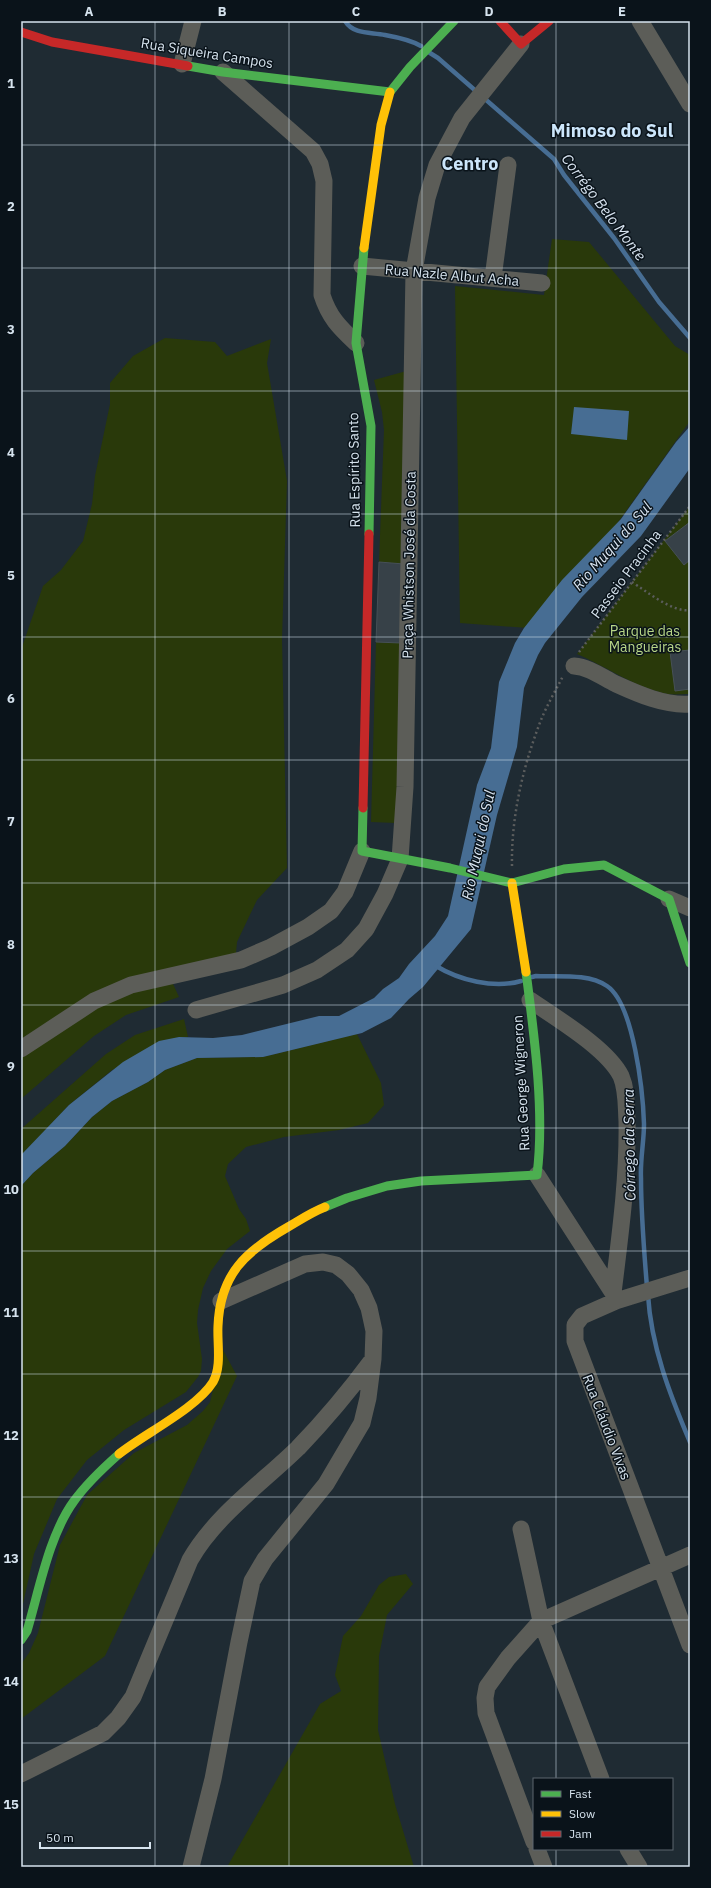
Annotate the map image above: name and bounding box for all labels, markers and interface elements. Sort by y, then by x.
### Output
text: A [85,3,94,20]
text: B [218,3,227,20]
text: C [352,3,361,20]
text: D [484,3,494,20]
text: E [618,3,626,20]
street label: Rua Siqueira Campos [140,34,275,72]
text: 1 [7,75,15,92]
district label: Mimoso do Sul [551,119,674,142]
water label: Corrégo Belo Monte [558,150,651,264]
district label: Centro [442,152,498,175]
text: 2 [7,198,15,215]
street label: Rua Nazle Albut Acha [384,260,520,290]
text: 3 [7,321,15,338]
street label: Rua Espírito Santo [344,412,364,528]
text: 4 [7,444,15,461]
street label: Praça Whistson José da Costa [398,471,420,659]
water label: Rio Muqui do Sul [568,498,656,594]
street label: Passeio Pracinha [587,526,666,622]
text: 5 [7,567,15,584]
park label: Parque das Mangueiras [609,622,681,656]
text: 6 [7,690,15,707]
water label: Rio Muqui do Sul [457,789,499,901]
text: 7 [7,813,15,830]
text: 8 [7,936,15,953]
street label: Rua George Wigneron [508,1015,534,1151]
text: 9 [7,1058,15,1075]
water label: Córrego da Serra [619,1089,639,1201]
text: 10 [3,1181,19,1198]
text: 11 [3,1304,19,1321]
street label: Rua Cláudio Vivas [579,1372,635,1482]
text: 12 [3,1427,19,1444]
text: 13 [3,1550,19,1567]
text: 14 [3,1673,19,1690]
legend [533,1778,673,1850]
text: Fast [569,1786,592,1801]
text: 15 [3,1796,19,1813]
text: Slow [569,1806,595,1821]
scale bar [40,1824,150,1850]
text: Jam [569,1826,592,1841]
text: 50 m [46,1830,74,1845]

